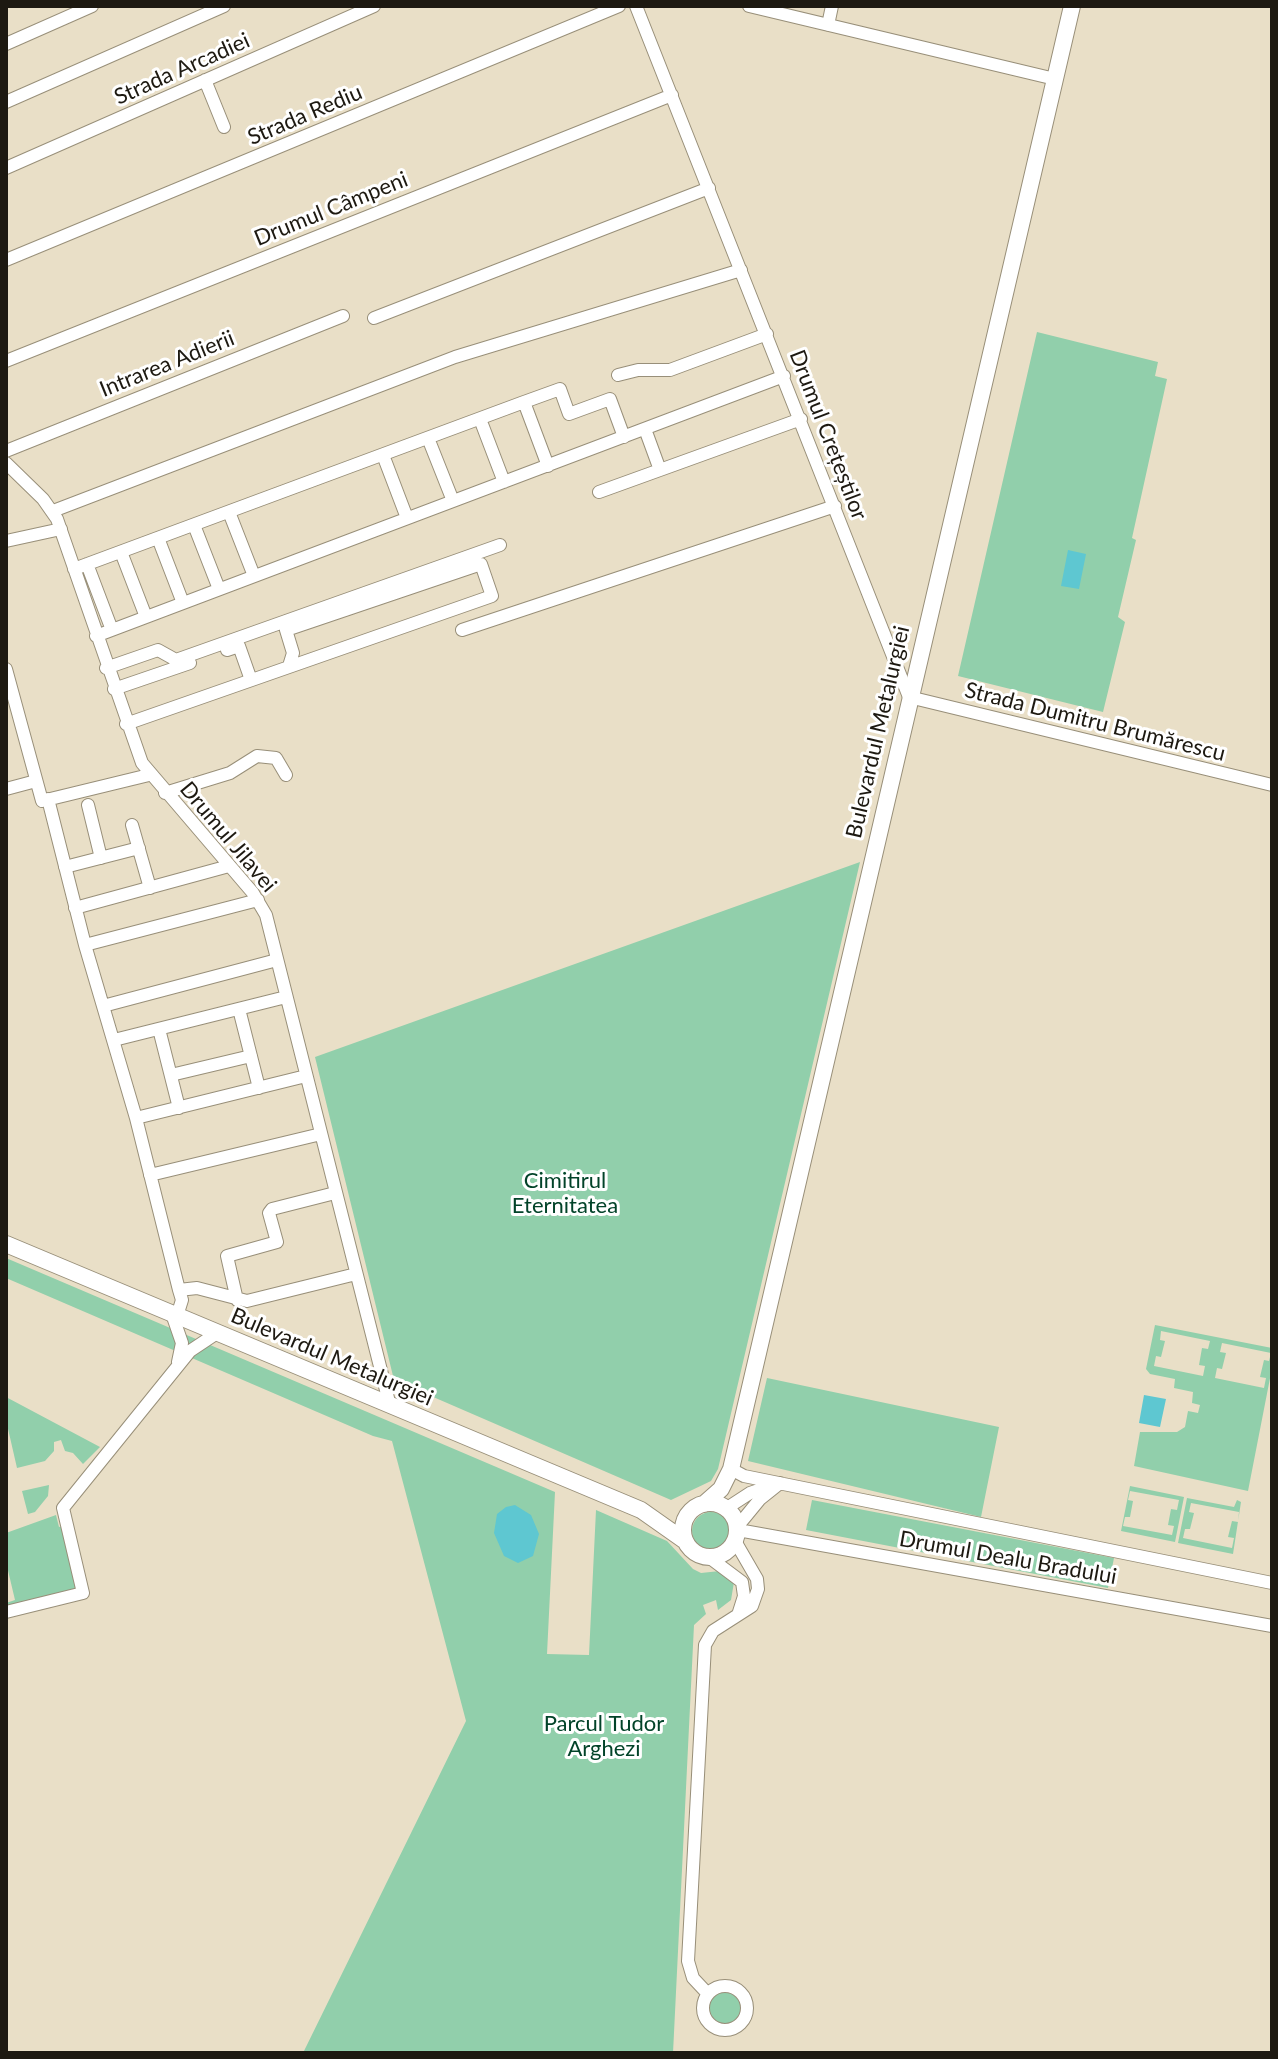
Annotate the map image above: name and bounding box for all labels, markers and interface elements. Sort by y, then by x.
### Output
street label: Strada Arcadiei [110,27,254,111]
street label: Strada Rediu [244,79,366,151]
street label: Drumul Câmpeni [250,166,412,252]
street label: Intrarea Adierii [96,325,238,403]
street label: Drumul Crețeștilor [783,346,873,524]
street label: Bulevardul Metalurgiei [841,623,915,841]
street label: Strada Dumitru Brumărescu [962,677,1228,767]
street label: Drumul Jilavei [174,776,282,898]
park label: Cimitirul Eternitatea [512,1168,618,1220]
street label: Bulevardul Metalurgiei [227,1302,437,1412]
street label: Drumul Dealu Bradului [897,1526,1119,1590]
park label: Parcul Tudor Arghezi [544,1711,664,1762]

